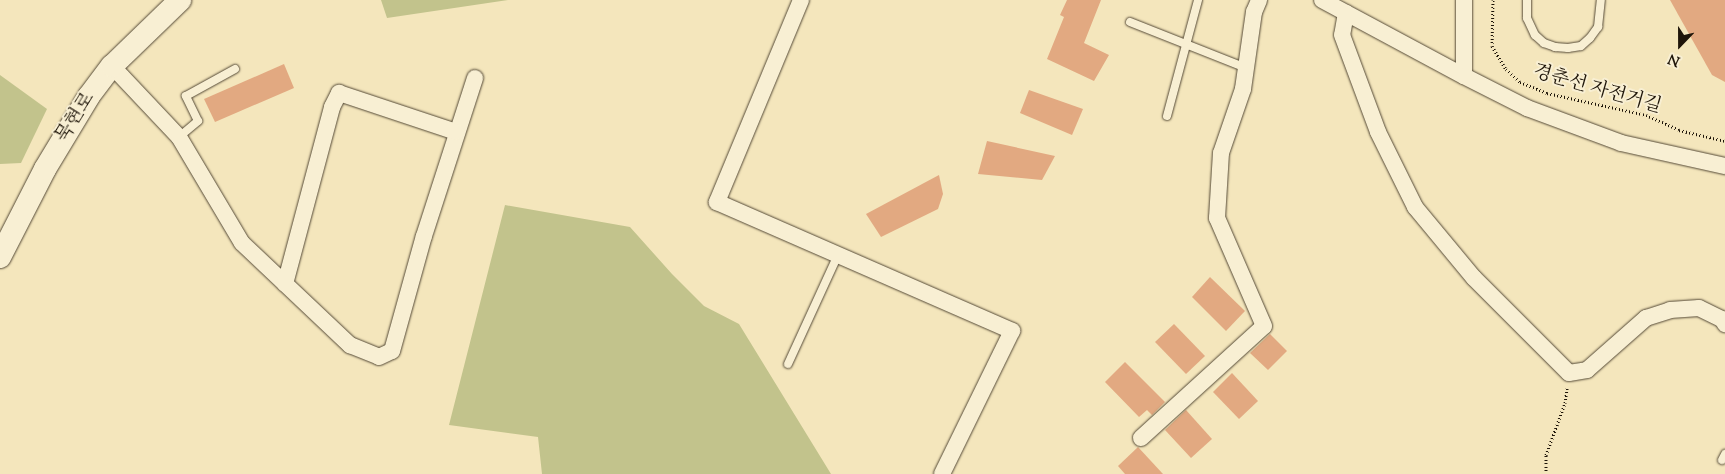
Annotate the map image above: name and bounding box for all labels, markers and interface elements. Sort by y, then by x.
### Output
north arrow [1655,20,1705,70]
text: N [1665,48,1683,70]
street label: 경춘선 자전거길 [1530,61,1664,119]
street label: 묵현로 [52,89,100,147]

